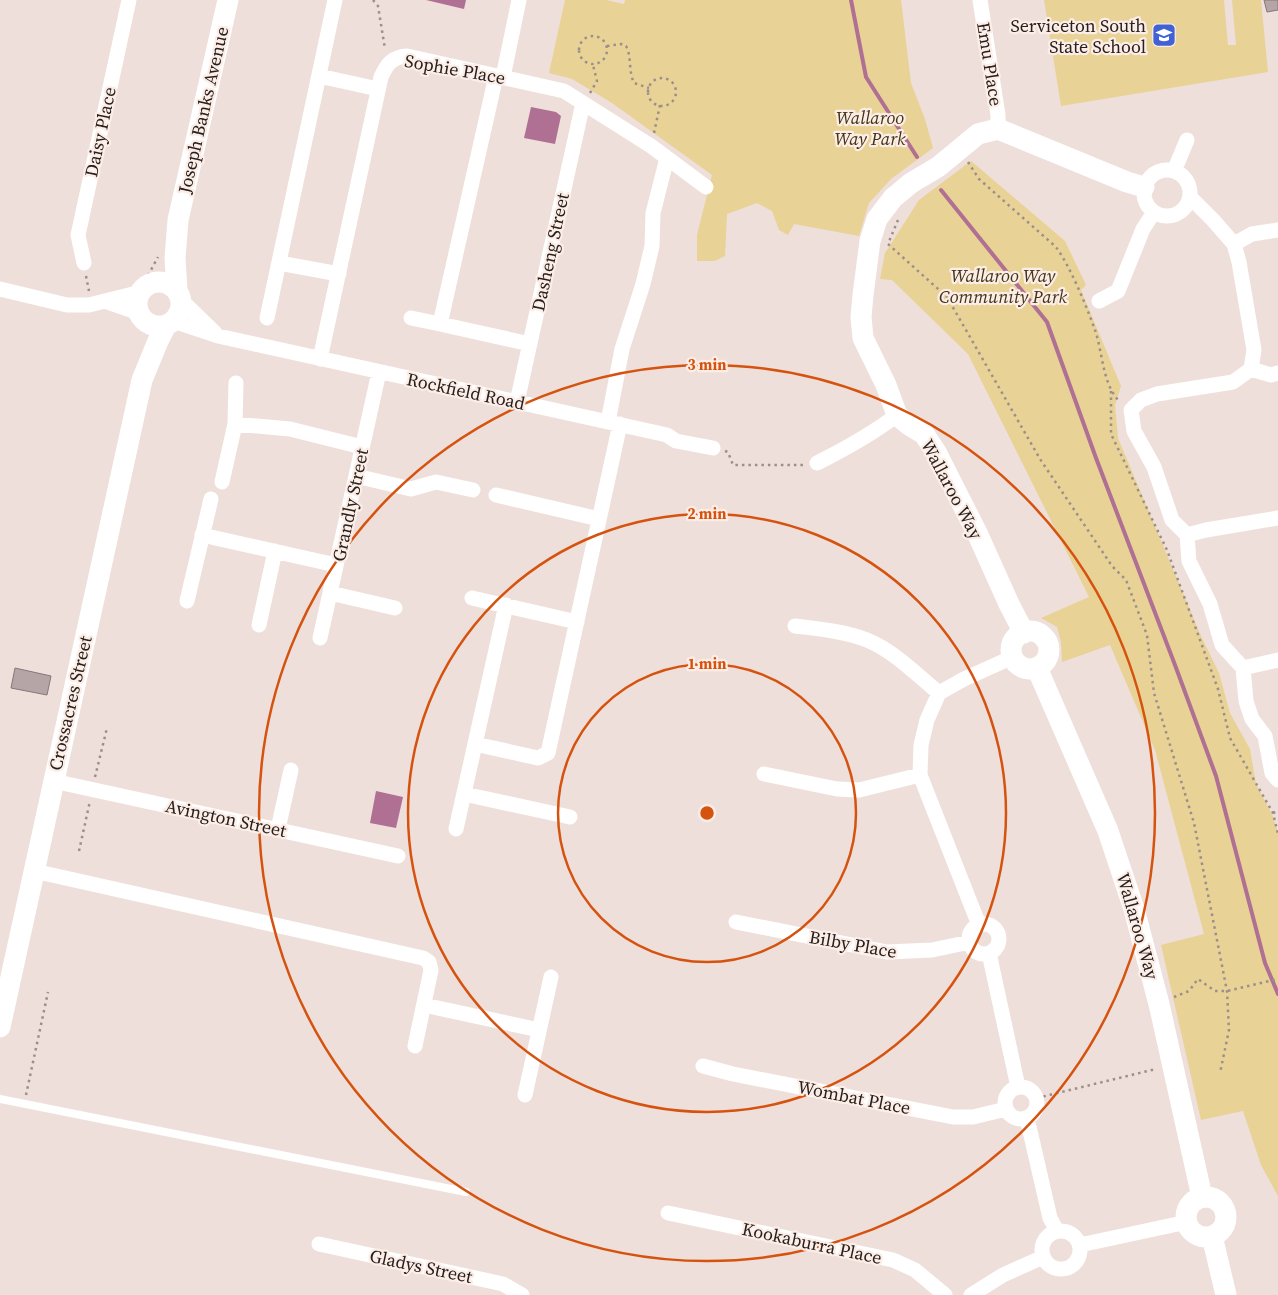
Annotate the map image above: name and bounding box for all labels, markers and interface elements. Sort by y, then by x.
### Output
place label: Serviceton South State School [1010,13,1146,59]
street label: Emu Place [971,20,1009,108]
school or university icon: Serviceton South State School [1151,22,1177,48]
street label: Joseph Banks Avenue [171,24,234,197]
street label: Sophie Place [403,48,507,90]
street label: Daisy Place [78,85,122,179]
park label: Wallaroo Way Park [834,105,906,151]
street label: Dasheng Street [525,190,575,314]
park label: Wallaroo Way Community Park [939,263,1068,309]
text: 3 min [688,354,726,375]
street label: Rockfield Road [405,366,527,416]
street label: Wallaroo Way [915,435,989,544]
street label: Grandly Street [326,446,374,564]
text: 2 min [688,503,726,524]
street label: Crossacres Street [42,633,98,773]
text: 1 min [688,653,726,674]
street label: Avington Street [163,793,289,843]
centre of rings [698,804,716,822]
street label: Wallaroo Way [1111,870,1165,983]
street label: Bilby Place [807,924,899,964]
street label: Wombat Place [795,1074,913,1120]
street label: Kookaburra Place [740,1216,884,1270]
street label: Gladys Street [367,1243,475,1289]

